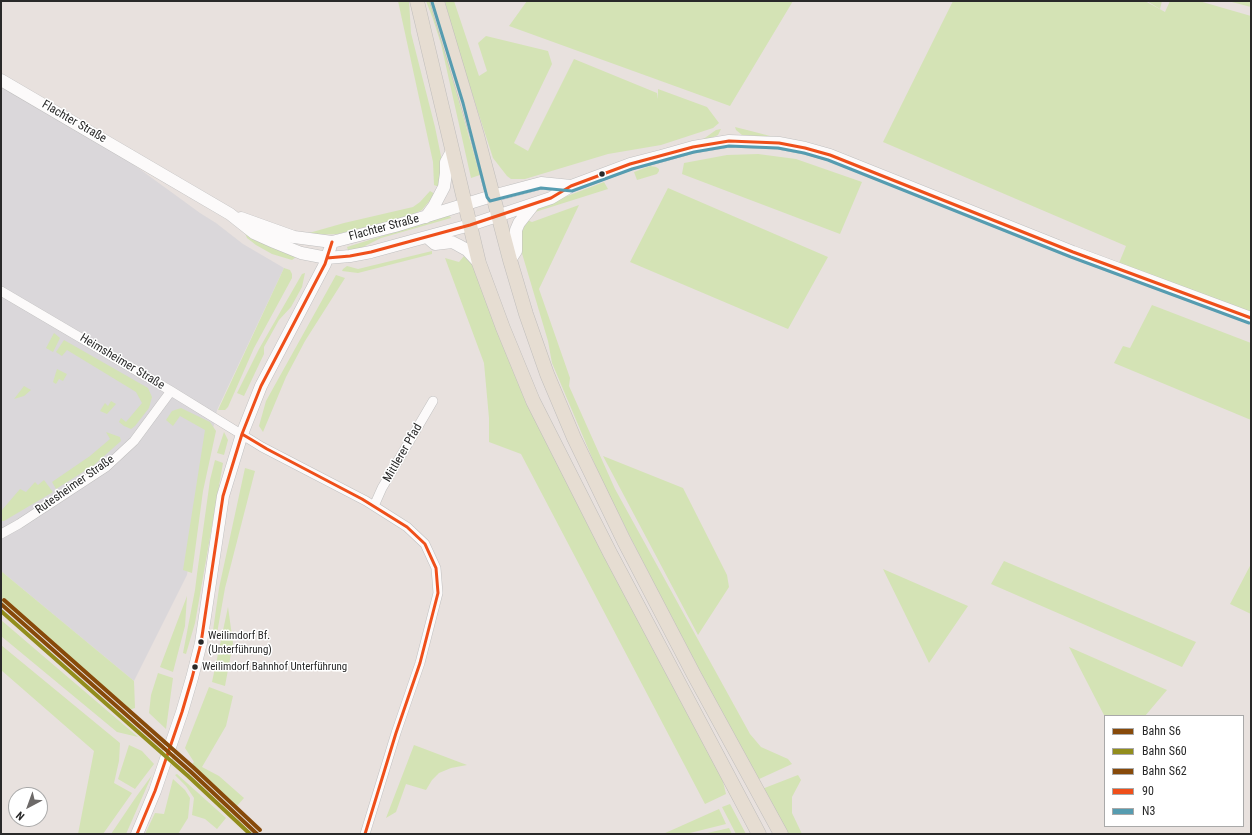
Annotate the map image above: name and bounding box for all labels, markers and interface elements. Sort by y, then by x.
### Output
street label: Flachter Straße [39,98,109,146]
unlabelled marker [597,169,607,179]
street label: Flachter Straße [347,212,421,244]
street label: Heimsheimer Straße [77,331,167,393]
street label: Mittlerer Pfad [381,421,425,485]
street label: Rutesheimer Straße [33,452,117,518]
place label: Weilimdorf Bf. (Unterführung) [208,629,272,655]
marker: Weilimdorf Bf. (Unterführung) [196,637,206,647]
place label: Weilimdorf Bahnhof Unterführung [202,660,347,674]
marker: Weilimdorf Bahnhof Unterführung [190,662,200,672]
legend [1104,715,1244,827]
text: Bahn S6 [1142,724,1181,738]
text: Bahn S60 [1142,744,1187,758]
text: Bahn S62 [1142,764,1187,778]
text: 90 [1142,784,1154,798]
north arrow [8,787,48,827]
text: N3 [1142,804,1155,818]
text: N [14,809,27,823]

